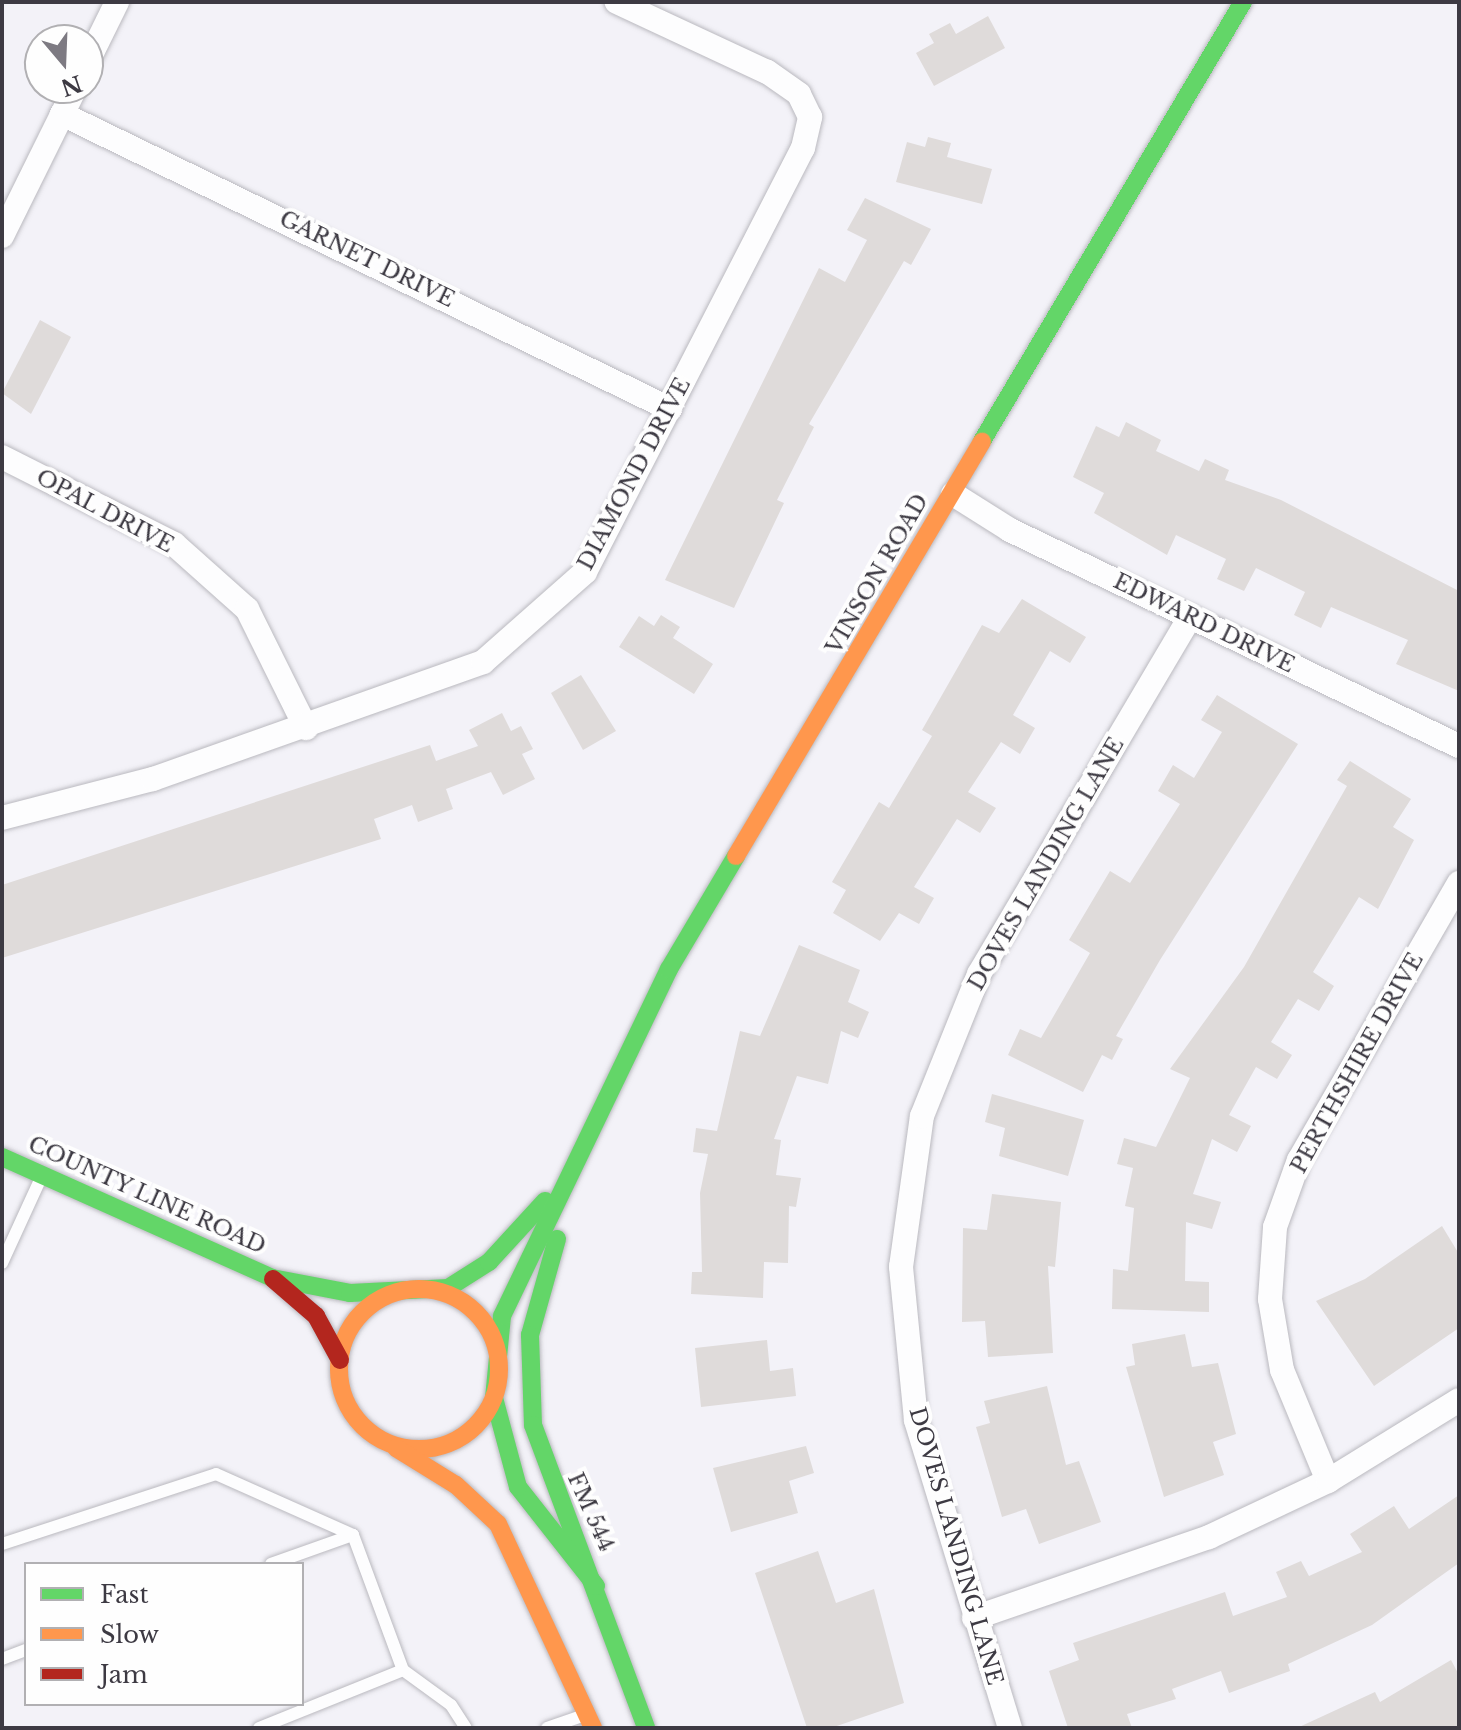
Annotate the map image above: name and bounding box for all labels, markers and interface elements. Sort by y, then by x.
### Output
north arrow [24,24,104,104]
text: N [57,69,86,101]
street label: GARNET DRIVE [275,205,459,313]
street label: DIAMOND DRIVE [572,373,696,575]
street label: OPAL DRIVE [31,464,179,558]
street label: VINSON ROAD [820,489,934,659]
street label: EDWARD DRIVE [1109,568,1299,678]
street label: DOVES LANDING LANE [962,733,1130,995]
street label: PERTHSHIRE DRIVE [1285,948,1429,1178]
street label: COUNTY LINE ROAD [24,1131,270,1259]
street label: DOVES LANDING LANE [904,1404,1008,1688]
street label: FM 544 [562,1469,620,1555]
legend [24,1562,304,1706]
text: Fast [100,1580,148,1609]
text: Slow [100,1620,159,1649]
text: Jam [100,1660,148,1689]

